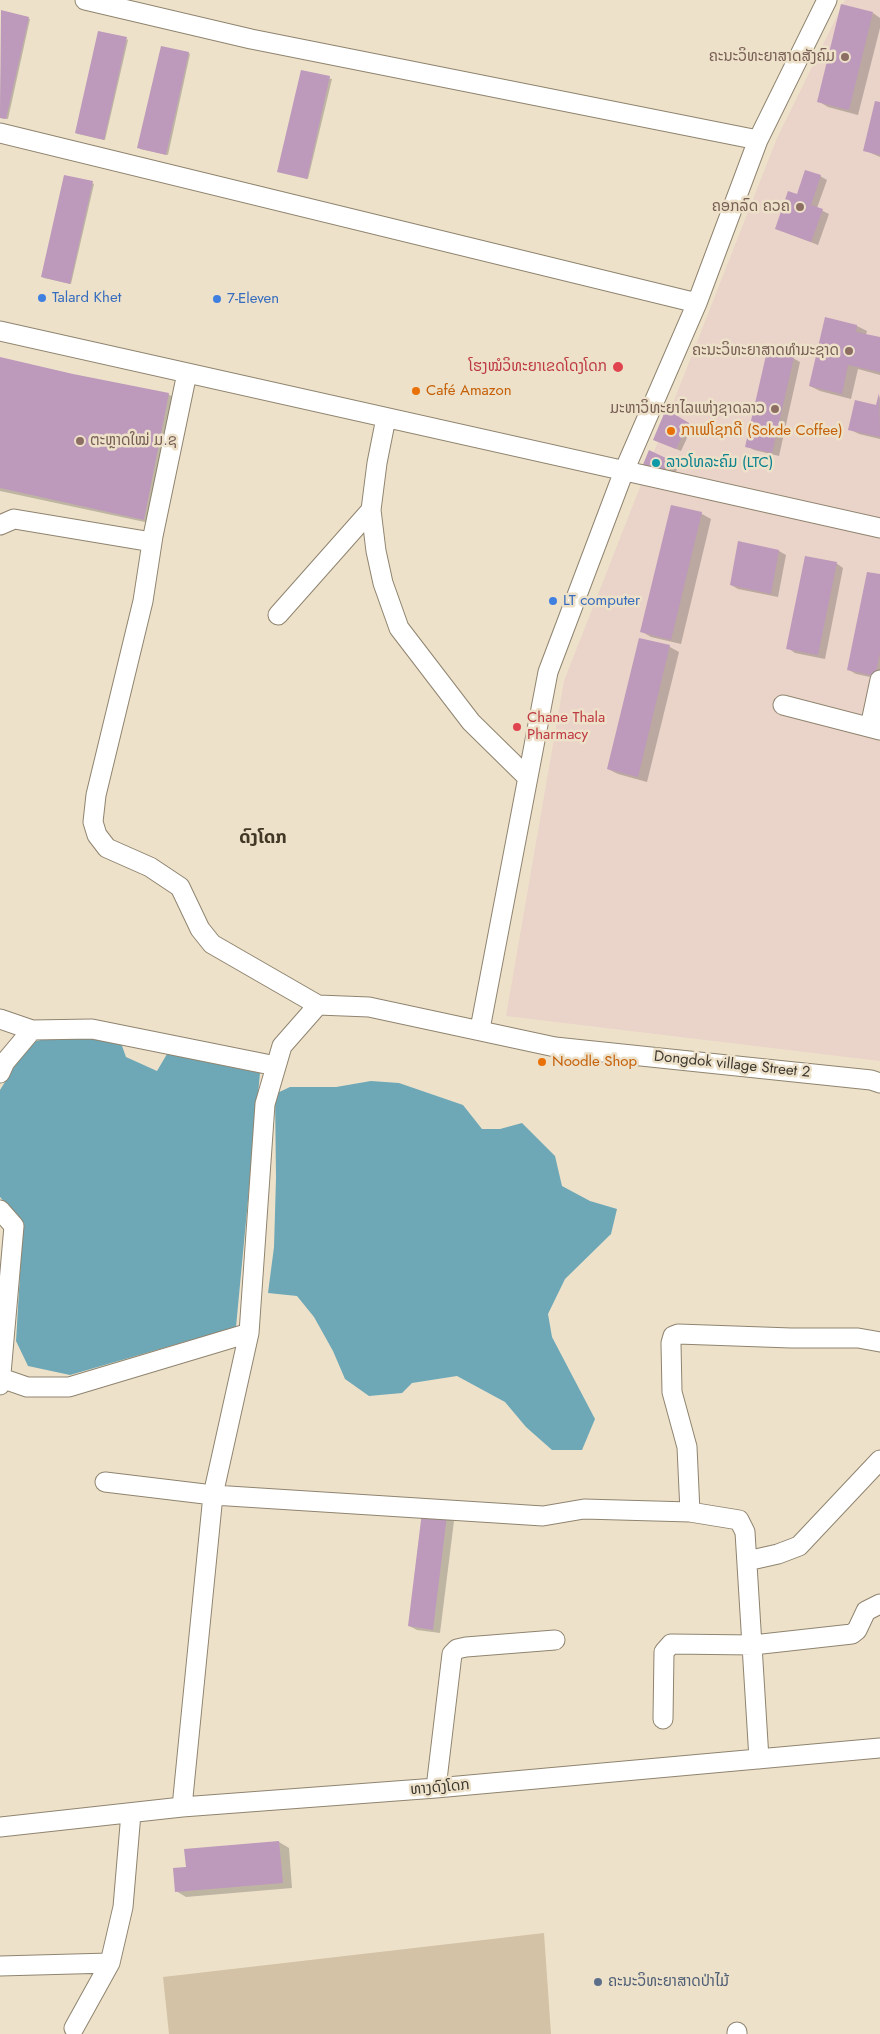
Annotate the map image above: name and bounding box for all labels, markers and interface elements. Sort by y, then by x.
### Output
place label: ຄະນະວິທະຍາສາດສັງຄົມ [709,48,835,66]
marker: ຄະນະວິທະຍາສາດສັງຄົມ [839,51,851,63]
place label: ຄອກລົດ ຄວຄ [712,198,790,216]
marker: ຄອກລົດ ຄວຄ [794,201,806,213]
place label: Talard Khet [52,289,121,307]
place label: 7-Eleven [227,290,279,308]
marker: Talard Khet [36,292,48,304]
marker: 7-Eleven [211,293,223,305]
place label: ຄະນະວິທະຍາສາດທຳມະຊາດ [692,342,839,360]
marker: ຄະນະວິທະຍາສາດທຳມະຊາດ [843,345,855,357]
place label: ໂຮງໝໍວິທະຍາເຂດໂດງໂດກ [469,358,607,376]
marker: ໂຮງໝໍວິທະຍາເຂດໂດງໂດກ [611,360,625,374]
place label: Café Amazon [426,382,512,400]
marker: Café Amazon [410,385,422,397]
place label: ມະຫາວິທະຍາໄລແຫ່ງຊາດລາວ [610,400,765,418]
marker: ມະຫາວິທະຍາໄລແຫ່ງຊາດລາວ [769,403,781,415]
place label: ກາເຟໂຊກດີ (Sokde Coffee) [681,422,843,440]
marker: ກາເຟໂຊກດີ (Sokde Coffee) [665,425,677,437]
place label: ຕະຫຼາດໃໝ່ ມ.ຊ [90,432,177,450]
marker: ຕະຫຼາດໃໝ່ ມ.ຊ [74,435,86,447]
place label: ລາວໂທລະຄົມ (LTC) [666,454,774,472]
marker: ລາວໂທລະຄົມ (LTC) [650,457,662,469]
place label: LT computer [563,592,640,610]
marker: LT computer [547,595,559,607]
place label: Chane Thala Pharmacy [527,709,605,744]
marker: Chane Thala Pharmacy [511,721,523,733]
district label: ດົງໂດກ [239,828,287,850]
street label: Dongdok village Street 2 [653,1048,811,1082]
place label: Noodle Shop [552,1053,637,1071]
marker: Noodle Shop [536,1056,548,1068]
street label: ທາງດົງໂດກ [410,1776,470,1800]
place label: ຄະນະວິທະຍາສາດປ່າໄມ້ [608,1973,729,1991]
marker: ຄະນະວິທະຍາສາດປ່າໄມ້ [592,1976,604,1988]

